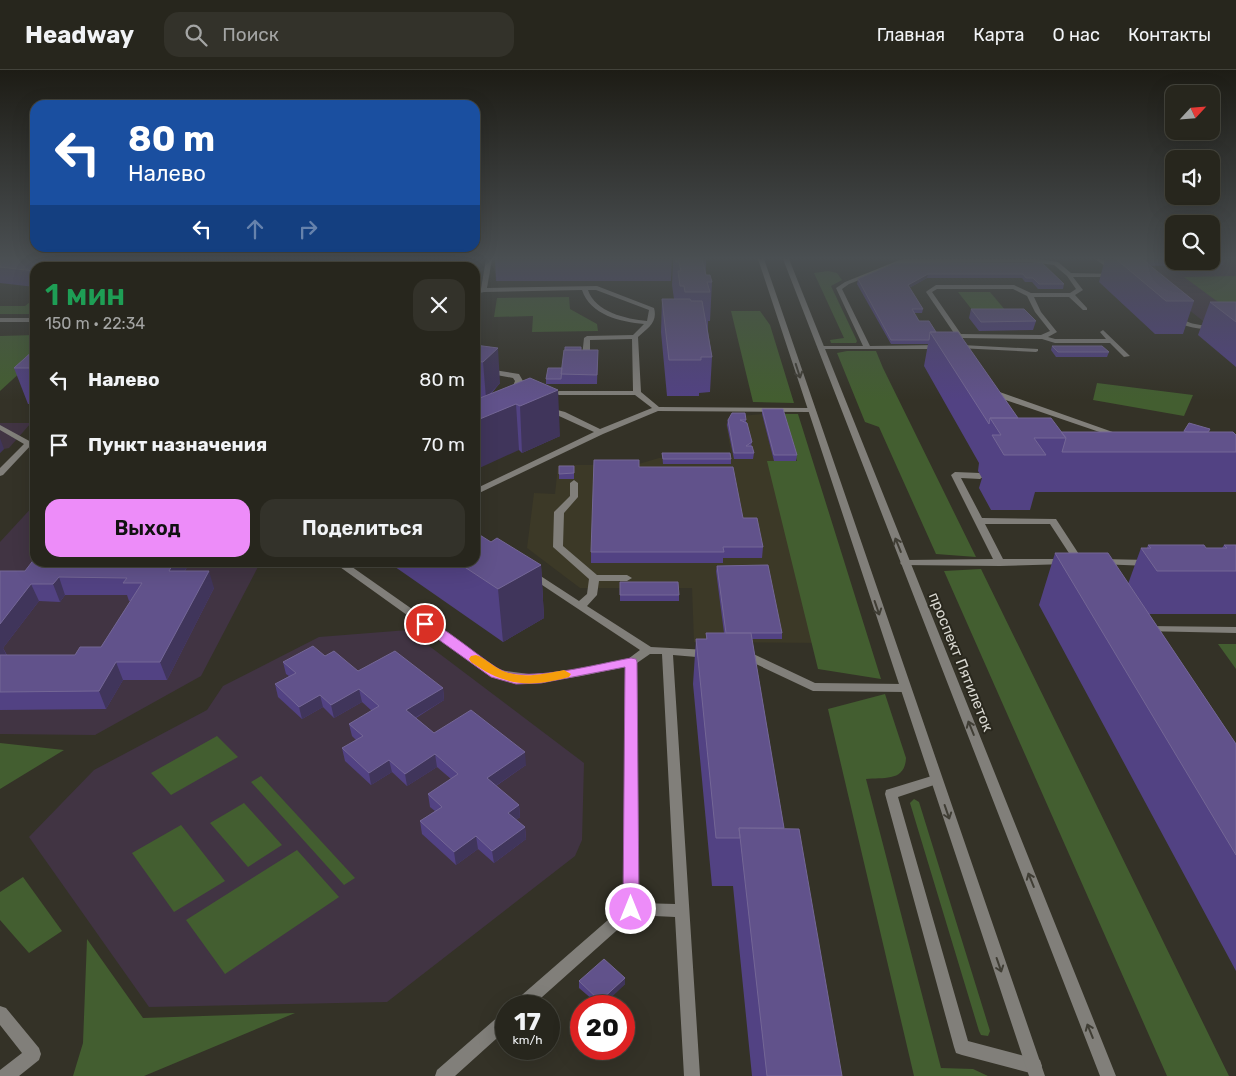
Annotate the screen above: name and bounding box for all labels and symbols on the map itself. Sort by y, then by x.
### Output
north arrow [1165,85,1220,140]
one-way arrow [794,363,803,378]
one-way arrow [893,538,903,553]
street label: проспект Пятилеток [925,590,997,734]
one-way arrow [873,600,883,616]
pin [404,603,446,645]
one-way arrow [966,721,975,737]
one-way arrow [942,803,952,819]
one-way arrow [1025,872,1034,887]
position arrow [604,882,656,934]
one-way arrow [995,957,1005,973]
speed limit sign: 20 [570,995,635,1060]
one-way arrow [1085,1024,1095,1039]

